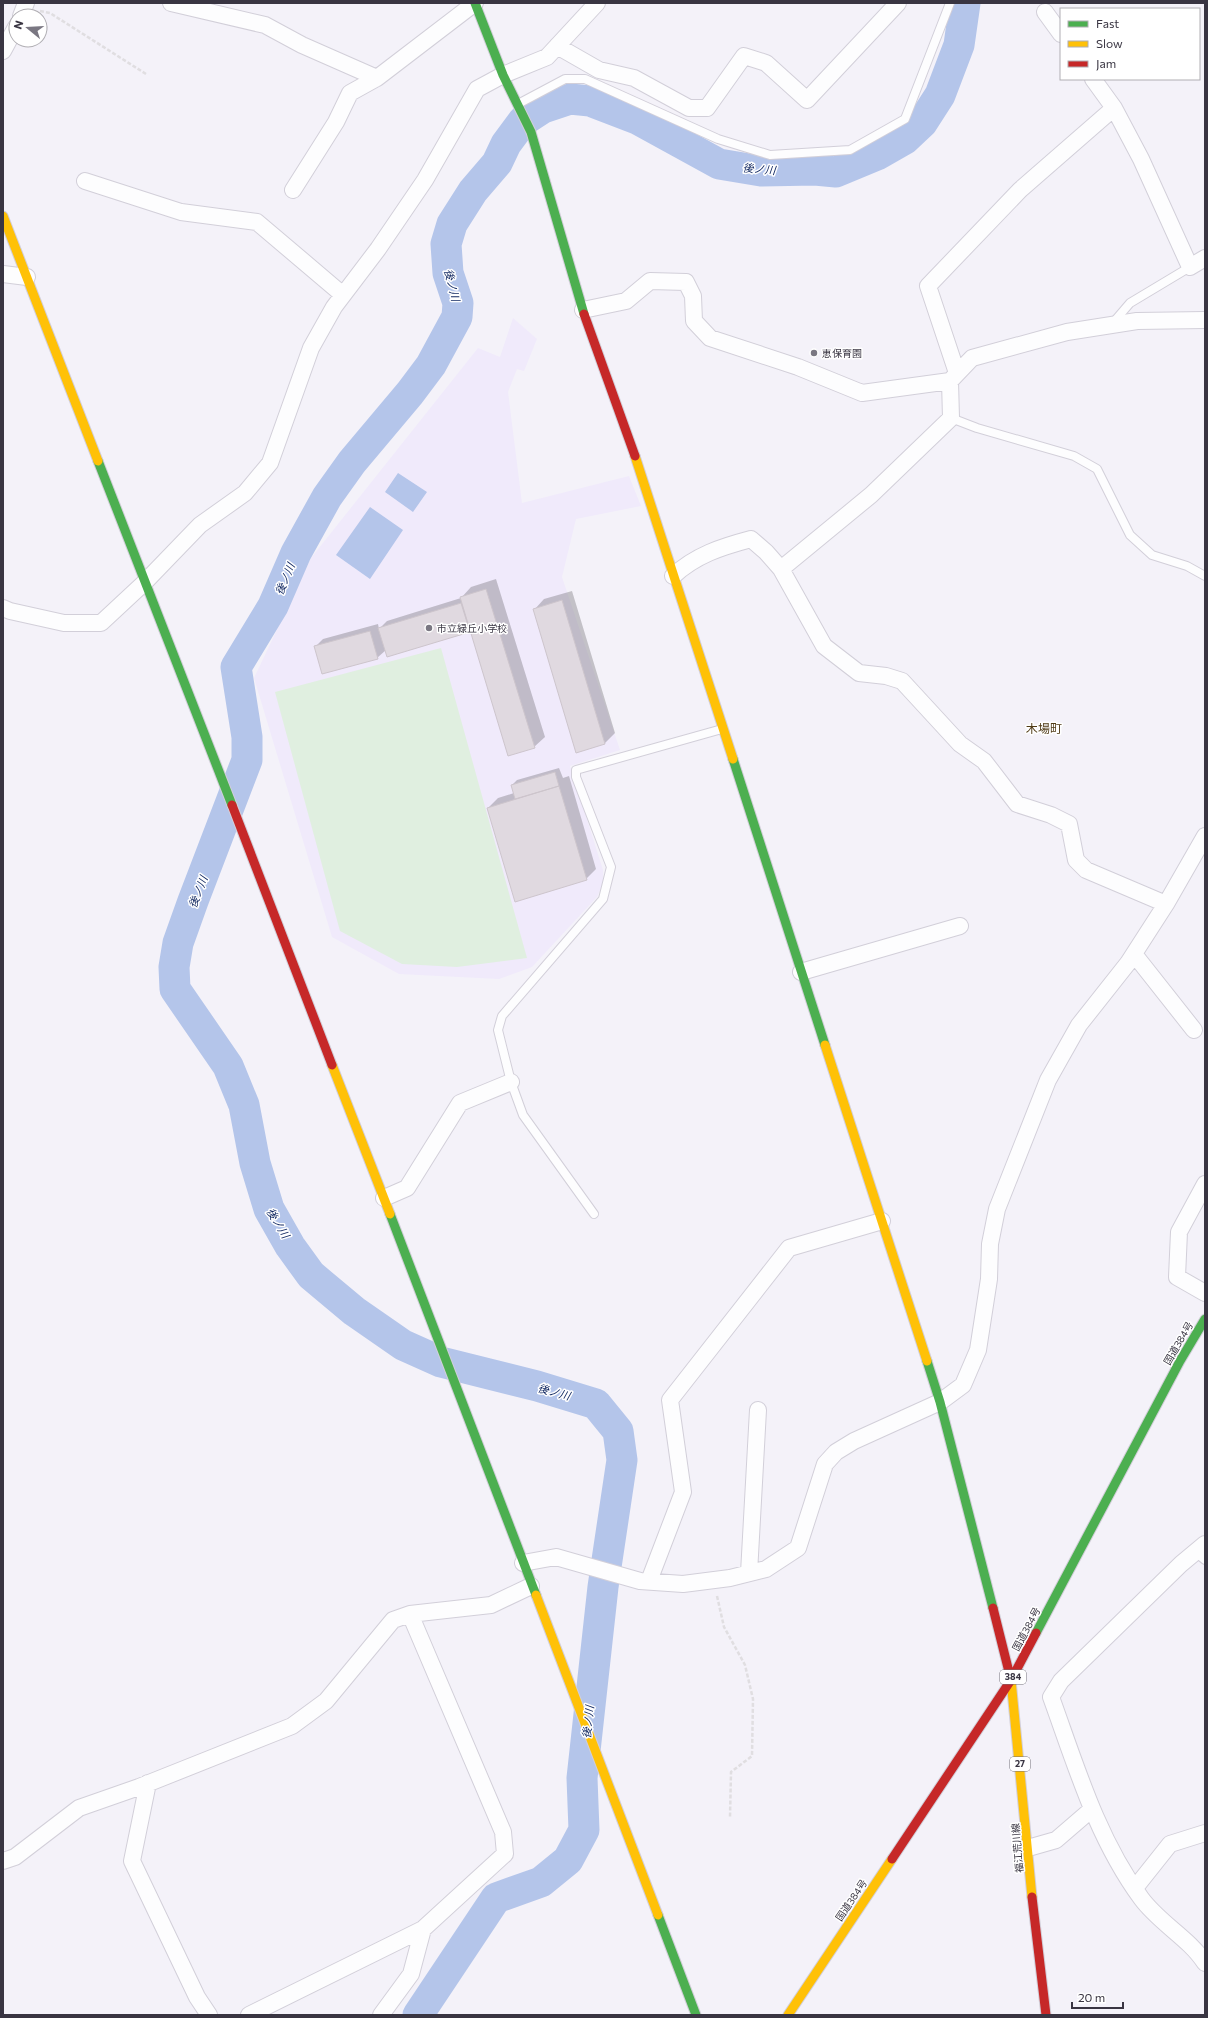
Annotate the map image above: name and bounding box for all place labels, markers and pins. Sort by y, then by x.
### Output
place label: 恵保育園 [822,347,862,359]
marker: 恵保育園 [809,348,819,358]
place label: 市立緑丘小学校 [437,622,507,634]
marker: 市立緑丘小学校 [424,623,434,633]

